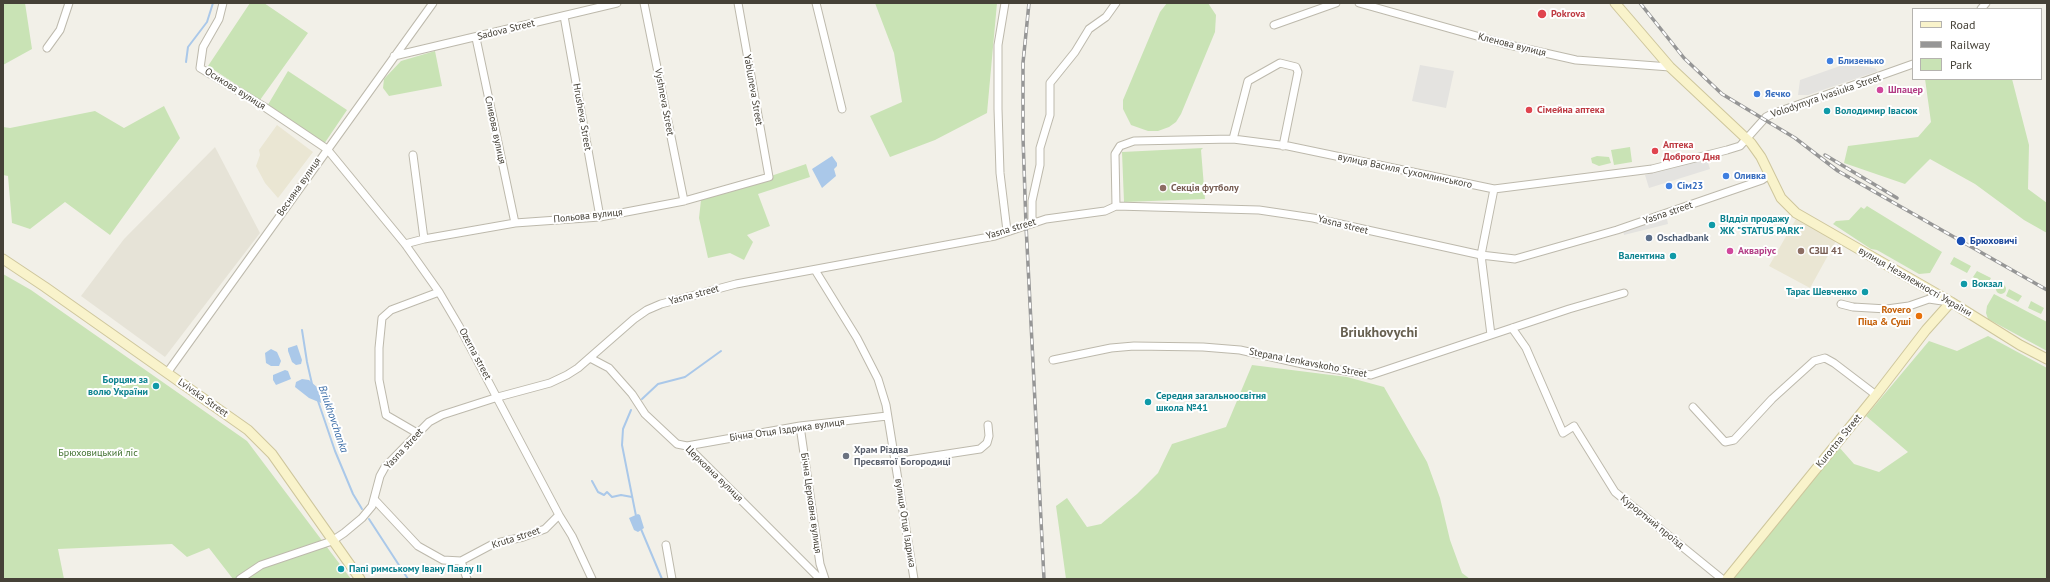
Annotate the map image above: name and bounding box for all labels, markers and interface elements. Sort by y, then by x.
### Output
marker: Pokrova [1536,8,1548,20]
place label: Pokrova [1551,8,1585,20]
legend [1912,8,2042,80]
street label: Sadova Street [476,17,536,43]
text: Road [1950,17,1975,32]
street label: Кленова вулиця [1477,31,1547,59]
text: Railway [1950,37,1990,52]
street label: Yabluneva Street [741,54,765,126]
place label: Близенько [1838,55,1884,67]
marker: Близенько [1825,56,1835,66]
text: Park [1950,57,1972,72]
street label: Осикова вулиця [202,65,268,113]
street label: Vyshneva Street [652,67,676,137]
street label: Volodymyra Ivasiuka Street [1769,72,1883,120]
street label: Hrusheva Street [570,82,594,152]
place label: Шпацер [1888,84,1923,96]
marker: Шпацер [1875,85,1885,95]
place label: Яєчко [1765,88,1791,100]
marker: Яєчко [1752,89,1762,99]
street label: Сливова вулиця [482,95,508,165]
place label: Сімейна аптека [1537,104,1605,116]
marker: Сімейна аптека [1524,105,1534,115]
place label: Володимир Івасюк [1835,105,1917,117]
marker: Володимир Івасюк [1822,106,1832,116]
place label: Аптека Доброго Дня [1663,139,1720,162]
marker: Аптека Доброго Дня [1650,146,1660,156]
street label: вулиця Василя Сухомлинського [1337,151,1473,191]
street label: Весняна вулиця [274,155,324,219]
place label: Оливка [1734,170,1766,182]
marker: Оливка [1721,171,1731,181]
place label: Сім23 [1677,180,1703,192]
marker: Сім23 [1664,181,1674,191]
place label: Секція футболу [1171,182,1239,194]
marker: Секція футболу [1158,183,1168,193]
street label: Yasna street [1642,199,1694,227]
street label: Польова вулиця [553,206,623,226]
street label: Yasna street [1317,213,1369,237]
place label: ВІдділ продажу ЖК "STATUS PARK" [1720,213,1804,236]
street label: Yasna street [985,216,1037,242]
marker: ВІдділ продажу ЖК "STATUS PARK" [1707,220,1717,230]
place label: Oschadbank [1657,232,1709,244]
marker: Oschadbank [1644,233,1654,243]
marker: Брюховичі [1955,235,1967,247]
place label: Брюховичі [1970,235,2017,247]
place label: Акваріус [1738,245,1776,257]
place label: СЗШ 41 [1809,245,1842,257]
street label: вулиця Незалежності України [1856,245,1974,319]
marker: Акваріус [1725,246,1735,256]
marker: СЗШ 41 [1796,246,1806,256]
place label: Валентина [1619,250,1665,262]
marker: Валентина [1668,251,1678,261]
place label: Вокзал [1972,278,2003,290]
marker: Вокзал [1959,279,1969,289]
street label: Yasna street [668,283,720,307]
place label: Тарас Шевченко [1786,286,1857,298]
marker: Тарас Шевченко [1860,287,1870,297]
place label: Rovero Піца & Суші [1858,304,1911,328]
marker: Rovero Піца & Суші [1914,311,1924,321]
district label: Briukhovychi [1340,325,1418,341]
street label: Ozerna street [456,326,494,382]
street label: Stepana Lenkavskoho Street [1248,346,1368,380]
place label: Борцям за волю України [88,374,148,398]
street label: Lvivska Street [176,376,230,420]
marker: Борцям за волю України [151,381,161,391]
water label: Briukhovchanka [315,384,351,454]
place label: Середня загальноосвітня школа №41 [1156,390,1266,414]
marker: Середня загальноосвітня школа №41 [1143,397,1153,407]
street label: Kurortna Street [1814,412,1864,470]
street label: Бічна Отця Іздрика вулиця [729,416,845,444]
street label: Yasna street [382,426,426,472]
street label: Церковна вулиця [683,443,745,505]
place label: Храм Різдва Пресвятої Богородиці [854,444,951,468]
park label: Брюховицький ліс [58,447,138,459]
marker: Храм Різдва Пресвятої Богородиці [841,451,851,461]
street label: Бічна Церковна вулиця [798,452,824,554]
street label: вулиця Отця Іздрика [892,478,918,568]
street label: Курортний проїзд [1618,493,1686,551]
street label: Kruta street [490,525,542,551]
place label: Папі римському Івану Павлу ІІ [349,563,482,575]
marker: Папі римському Івану Павлу ІІ [336,564,346,574]

